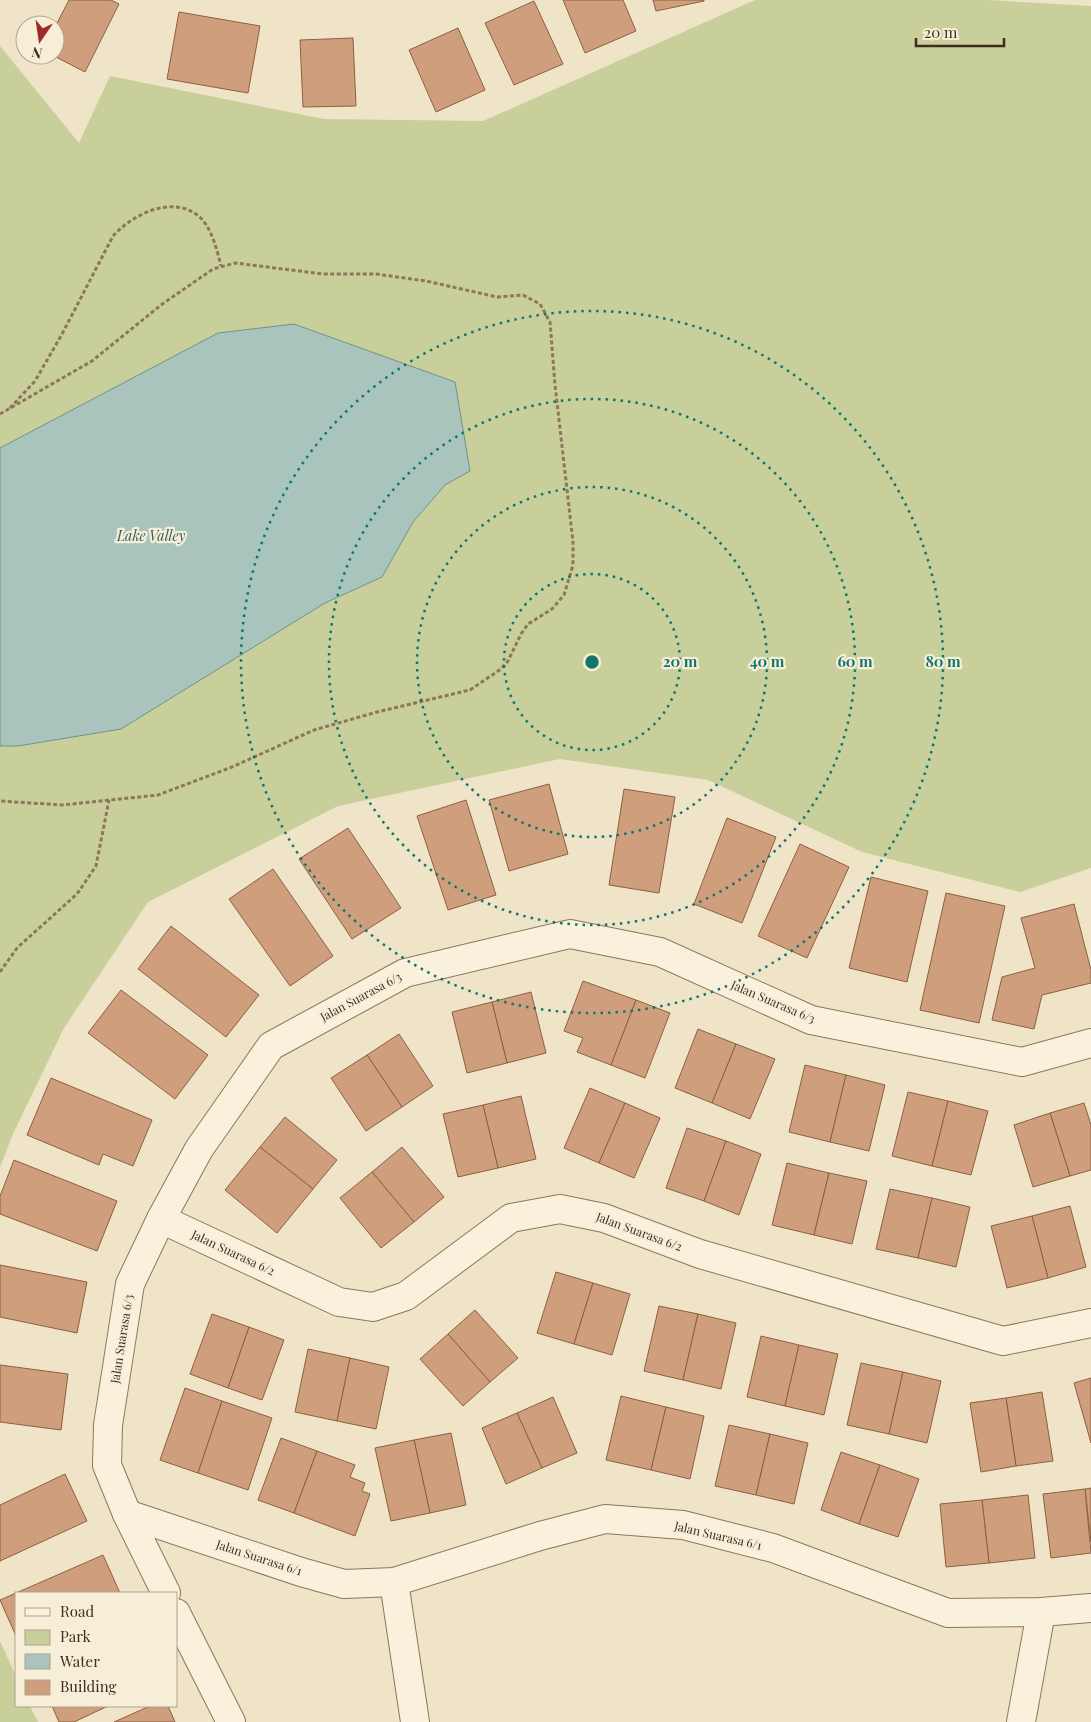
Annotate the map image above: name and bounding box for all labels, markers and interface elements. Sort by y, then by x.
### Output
north arrow [15,15,65,65]
scale bar [916,15,1004,47]
text: 20 m [924,22,958,42]
text: N [30,43,44,64]
water label: Lake Valley [116,526,185,545]
text: 20 m [663,651,698,671]
text: 40 m [750,651,785,671]
text: 60 m [837,651,873,671]
text: 80 m [925,651,961,671]
centre of rings [583,653,601,671]
street label: Jalan Suarasa 6/3 [316,968,404,1025]
street label: Jalan Suarasa 6/3 [728,976,818,1026]
street label: Jalan Suarasa 6/2 [593,1208,685,1254]
street label: Jalan Suarasa 6/2 [188,1225,278,1279]
street label: Jalan Suarasa 6/3 [106,1293,136,1385]
street label: Jalan Suarasa 6/1 [672,1517,764,1553]
street label: Jalan Suarasa 6/1 [213,1535,305,1579]
legend [15,1592,178,1707]
text: Road [60,1601,94,1621]
text: Park [60,1626,92,1646]
text: Water [59,1651,100,1671]
text: Building [60,1676,117,1696]

